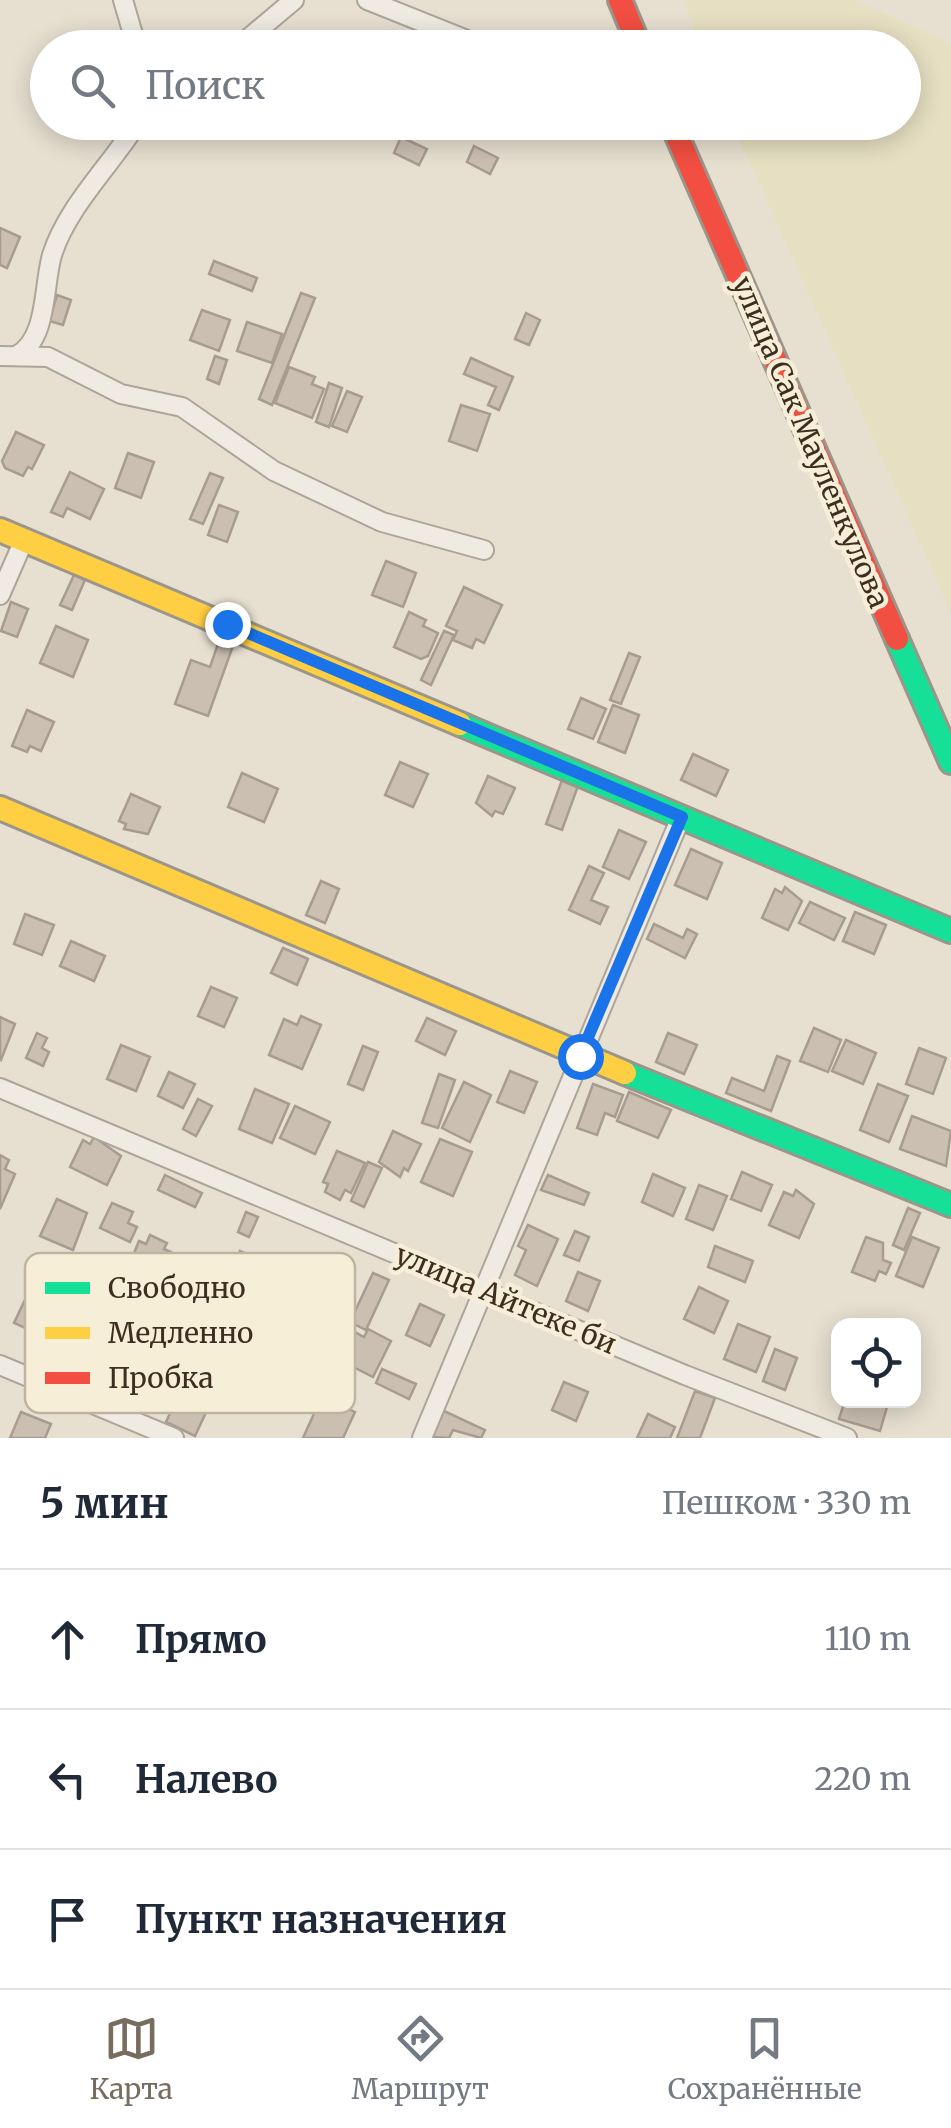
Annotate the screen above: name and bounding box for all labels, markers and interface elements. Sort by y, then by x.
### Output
search box [30,30,921,140]
icon: search [65,58,120,113]
text: Поиск [145,62,265,109]
street label: улица Сак Мауленкулова [725,271,897,613]
route end [205,602,251,648]
route start [558,1034,604,1080]
street label: улица Айтеке би [390,1236,622,1362]
legend [25,1253,355,1413]
text: Свободно [108,1270,246,1306]
text: Медленно [108,1315,253,1351]
map controls [831,1318,921,1408]
button: locate [831,1318,921,1408]
text: Пробка [108,1360,214,1396]
text: 5 мин [40,1477,169,1529]
text: Пешком · 330 m [662,1483,911,1523]
icon: ahead [40,1612,95,1667]
text: Прямо [135,1616,267,1663]
text: 110 m [824,1619,911,1659]
icon: left [40,1752,95,1807]
text: Налево [135,1756,278,1803]
text: 220 m [814,1759,911,1799]
icon: arrive [40,1892,95,1947]
text: Пункт назначения [135,1896,507,1943]
tab: Карта [89,2011,173,2107]
tab: Маршрут [352,2011,489,2107]
tab: Сохранённые [668,2011,862,2107]

